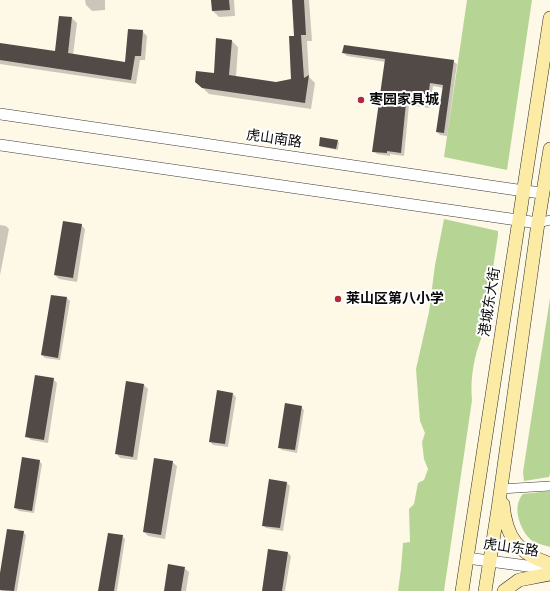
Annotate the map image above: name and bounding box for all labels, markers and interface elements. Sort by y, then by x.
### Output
place label: 枣园家具城 [369,92,439,108]
marker: 枣园家具城 [356,95,366,105]
street label: 虎山南路 [245,127,303,151]
street label: 港城东大街 [476,266,504,338]
place label: 莱山区第八小学 [346,291,444,307]
marker: 莱山区第八小学 [333,294,343,304]
street label: 虎山东路 [482,536,540,560]

